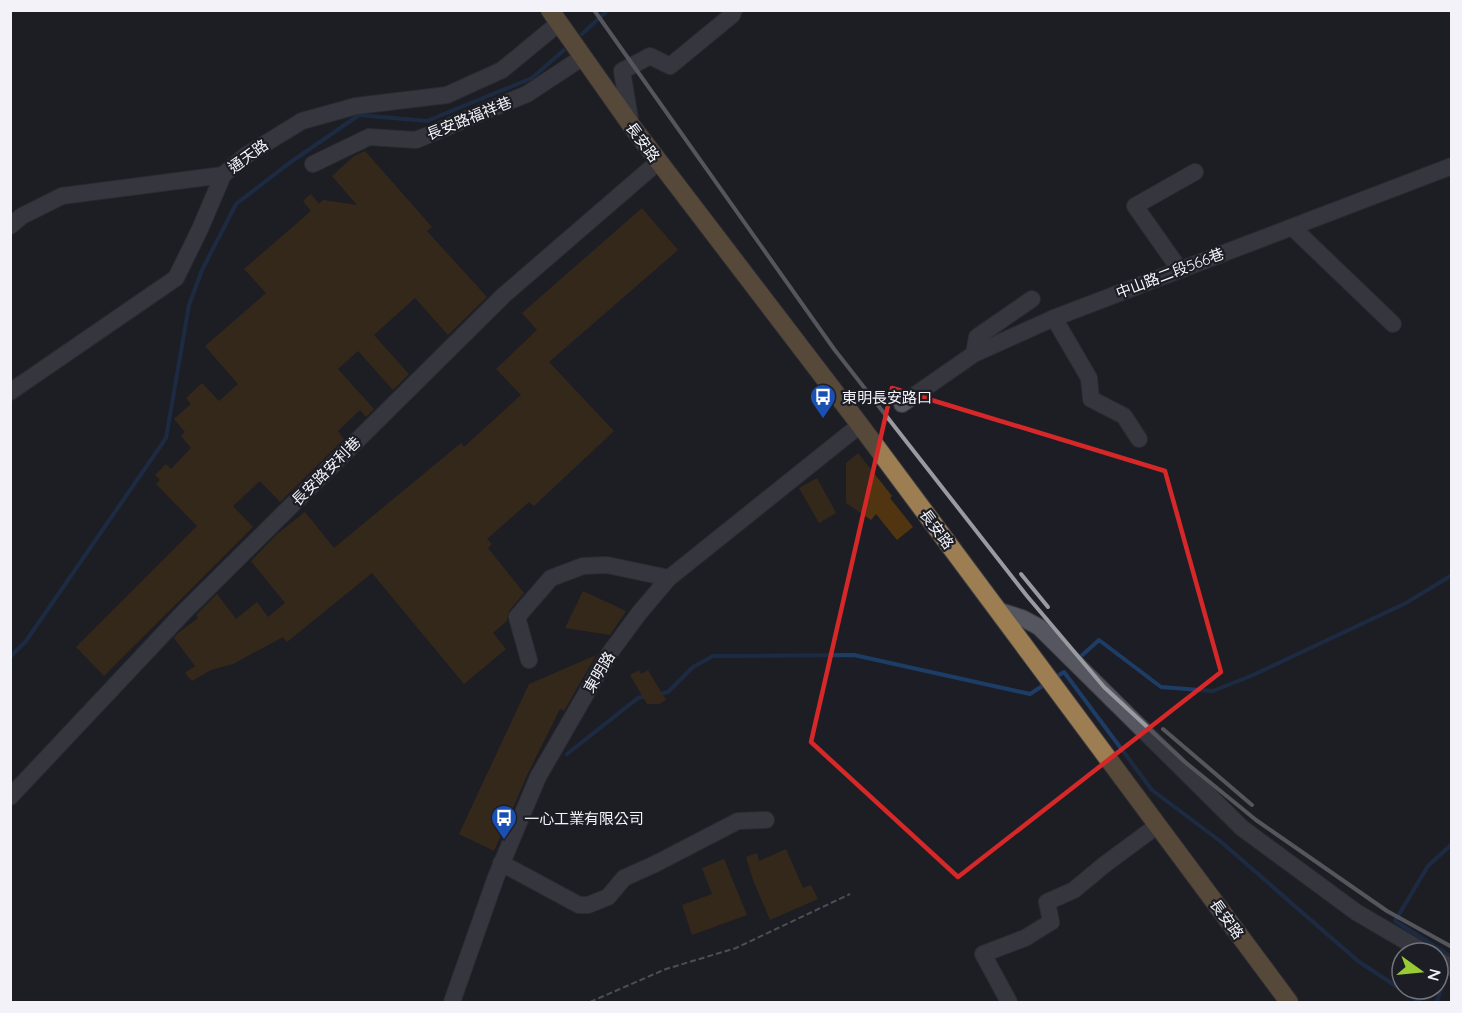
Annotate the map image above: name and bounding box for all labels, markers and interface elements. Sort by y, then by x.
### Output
street label: 長安路福祥巷 [424,92,514,144]
street label: 長安路 [622,118,664,166]
street label: 通天路 [224,135,272,177]
street label: 中山路二段566巷 [1113,244,1227,302]
bus stop icon: 東明長安路口 [808,382,838,420]
place label: 東明長安路口 [842,388,932,407]
street label: 長安路安利巷 [287,432,365,510]
street label: 長安路 [916,505,958,553]
street label: 東明路 [579,648,619,696]
bus stop icon: 一心工業有限公司 [489,803,519,841]
place label: 一心工業有限公司 [524,809,644,828]
street label: 長安路 [1206,895,1248,943]
north arrow [1390,941,1450,1001]
text: N [1423,967,1446,983]

